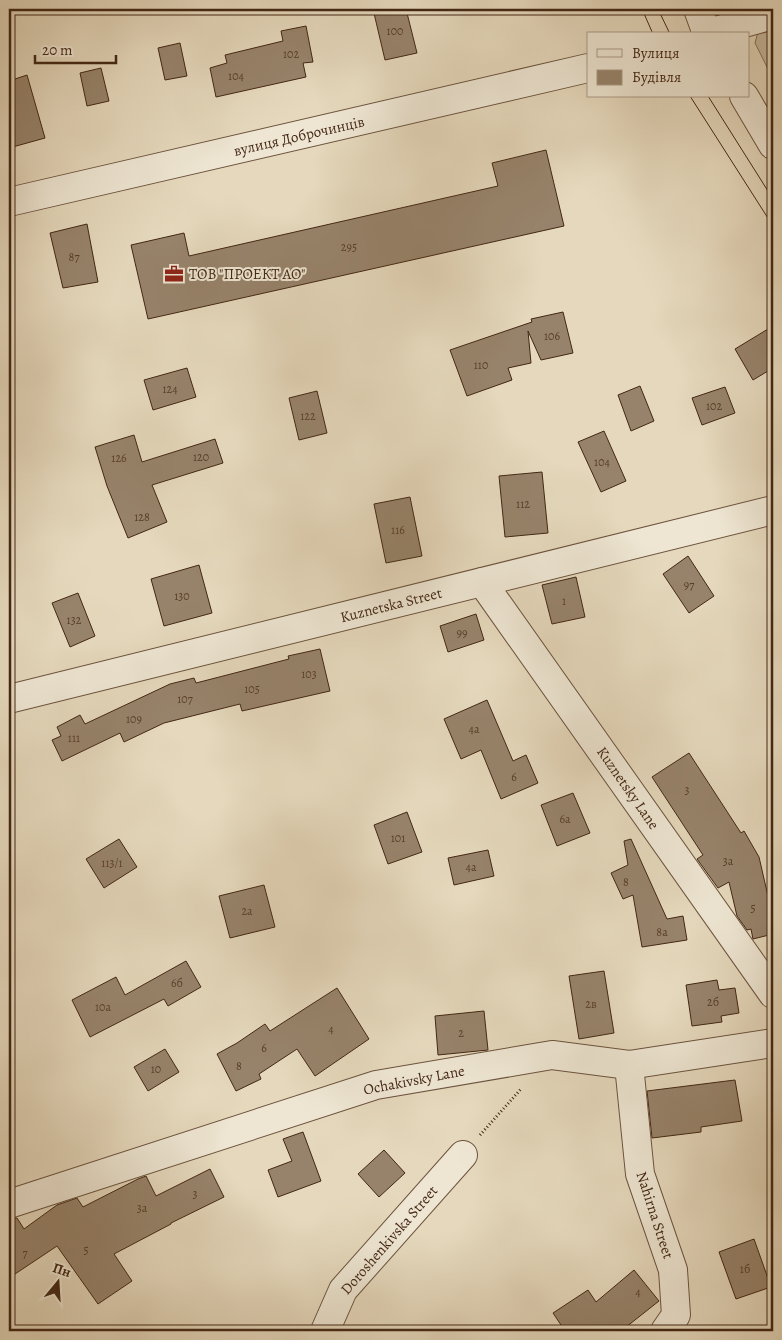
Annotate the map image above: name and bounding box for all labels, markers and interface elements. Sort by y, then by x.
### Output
house number: 100 [387,23,403,39]
scale bar [35,32,116,64]
legend [587,32,750,98]
text: 20 m [42,40,73,60]
text: Вулиця [632,43,679,63]
house number: 102 [283,46,299,62]
text: Будівля [632,67,681,87]
house number: 104 [228,68,245,84]
street label: вулиця Доброчинців [232,111,366,161]
house number: 295 [341,239,357,255]
house number: 87 [69,249,80,265]
office icon: ТОВ "ПРОЕКТ АО" [163,263,185,285]
place label: ТОВ "ПРОЕКТ АО" [189,264,305,284]
house number: 106 [544,328,560,344]
house number: 110 [474,357,488,373]
house number: 124 [162,381,178,397]
house number: 102 [706,398,722,414]
house number: 122 [300,408,316,424]
house number: 120 [193,449,209,465]
house number: 126 [111,450,127,466]
house number: 104 [594,454,611,470]
house number: 112 [516,496,530,512]
house number: 128 [134,509,150,525]
house number: 116 [391,522,405,538]
house number: 97 [684,577,695,593]
street label: Kuznetska Street [338,583,444,627]
house number: 130 [174,588,190,604]
house number: 1 [562,593,566,609]
house number: 132 [67,612,82,628]
house number: 99 [457,625,467,641]
house number: 103 [301,666,317,682]
house number: 105 [244,681,260,697]
house number: 107 [177,691,194,707]
house number: 109 [126,711,142,727]
house number: 4а [469,721,480,737]
house number: 111 [68,730,80,746]
street label: Kuznetsky Lane [592,743,664,834]
house number: 6 [511,769,517,785]
house number: 3 [685,782,690,798]
house number: 6а [559,811,571,827]
house number: 101 [391,830,405,846]
house number: 3а [723,853,734,869]
house number: 113/1 [101,855,123,871]
house number: 4а [466,859,477,875]
house number: 8 [623,874,629,890]
house number: 5 [750,900,756,916]
house number: 2а [241,903,253,919]
house number: 8а [656,924,668,940]
house number: 6б [171,975,183,991]
house number: 2б [707,994,719,1010]
house number: 2в [585,996,597,1012]
house number: 10а [95,999,111,1015]
house number: 4 [328,1021,334,1037]
house number: 2 [458,1025,464,1041]
house number: 6 [261,1040,267,1056]
house number: 8 [236,1058,242,1074]
street label: Ochakivsky Lane [362,1060,467,1100]
house number: 10 [151,1061,161,1077]
street label: Nahirna Street [632,1169,679,1261]
street label: Doroshenkivska Street [336,1181,442,1299]
house number: 3 [193,1186,198,1202]
house number: 3а [137,1200,148,1216]
house number: 5 [83,1242,89,1258]
house number: 7 [22,1245,28,1261]
north arrow [32,1258,82,1308]
text: Пн [50,1258,74,1282]
house number: 1б [740,1261,750,1277]
house number: 4 [635,1284,641,1300]

